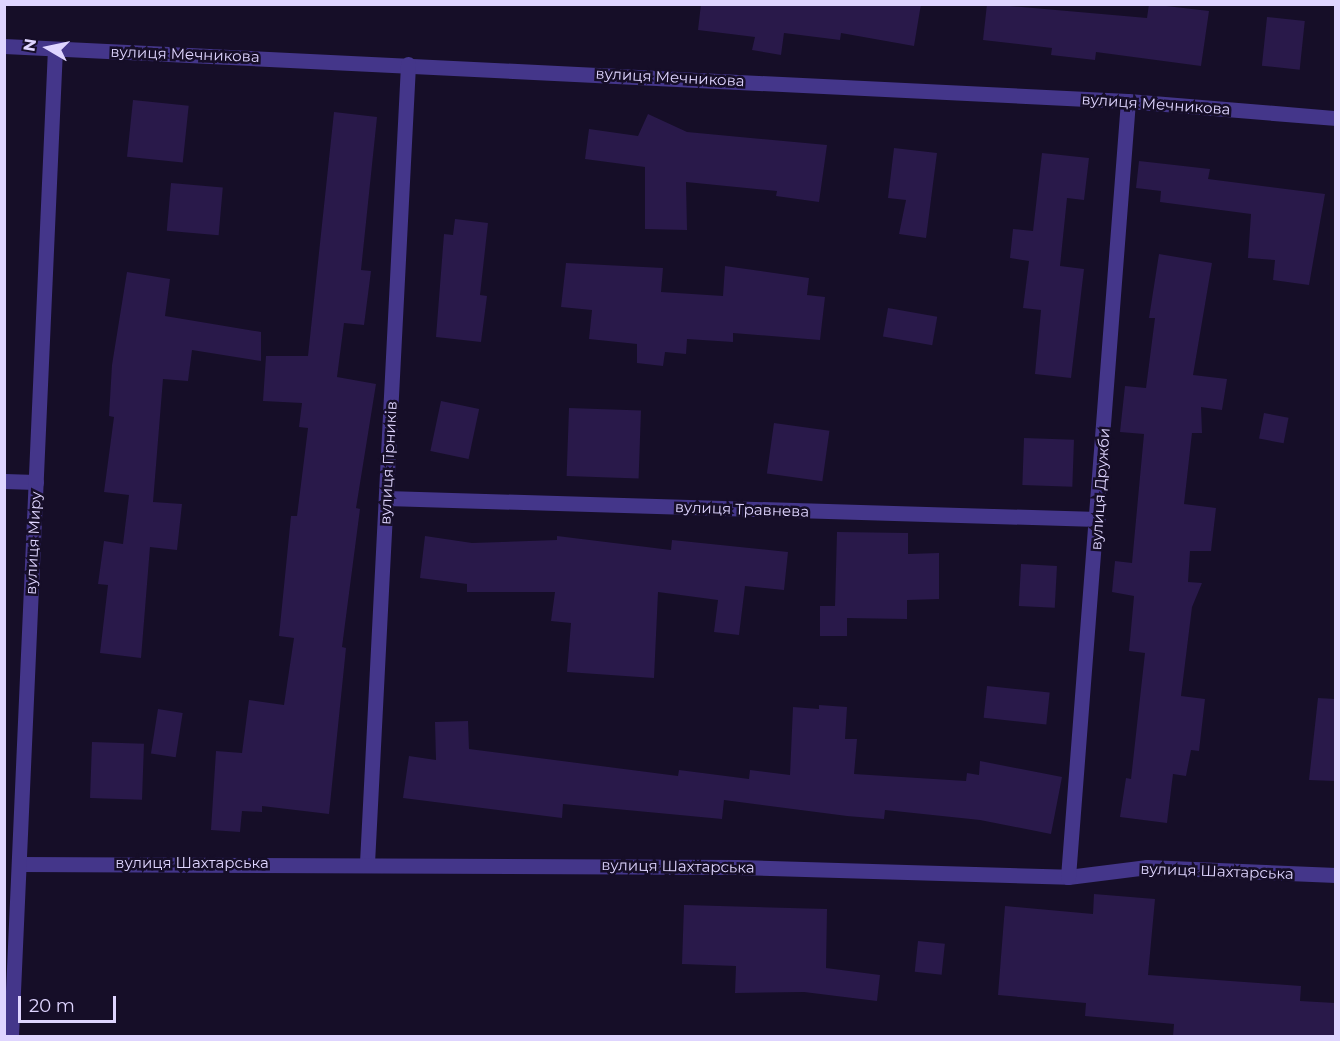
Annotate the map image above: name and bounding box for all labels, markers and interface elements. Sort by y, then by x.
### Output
north arrow [18,18,78,78]
text: N [19,37,40,53]
street label: вулиця Мечникова [110,42,260,66]
street label: вулиця Мечникова [595,64,745,90]
street label: вулиця Мечникова [1081,90,1231,118]
street label: вулиця Гірників [376,401,400,525]
street label: вулиця Дружби [1087,427,1113,551]
street label: вулиця Миру [21,491,45,595]
street label: вулиця Травнева [675,498,809,520]
street label: вулиця Шахтарська [115,854,269,872]
street label: вулиця Шахтарська [601,856,755,876]
street label: вулиця Шахтарська [1140,859,1294,883]
scale bar [21,984,118,1022]
text: 20 m [29,995,75,1017]

